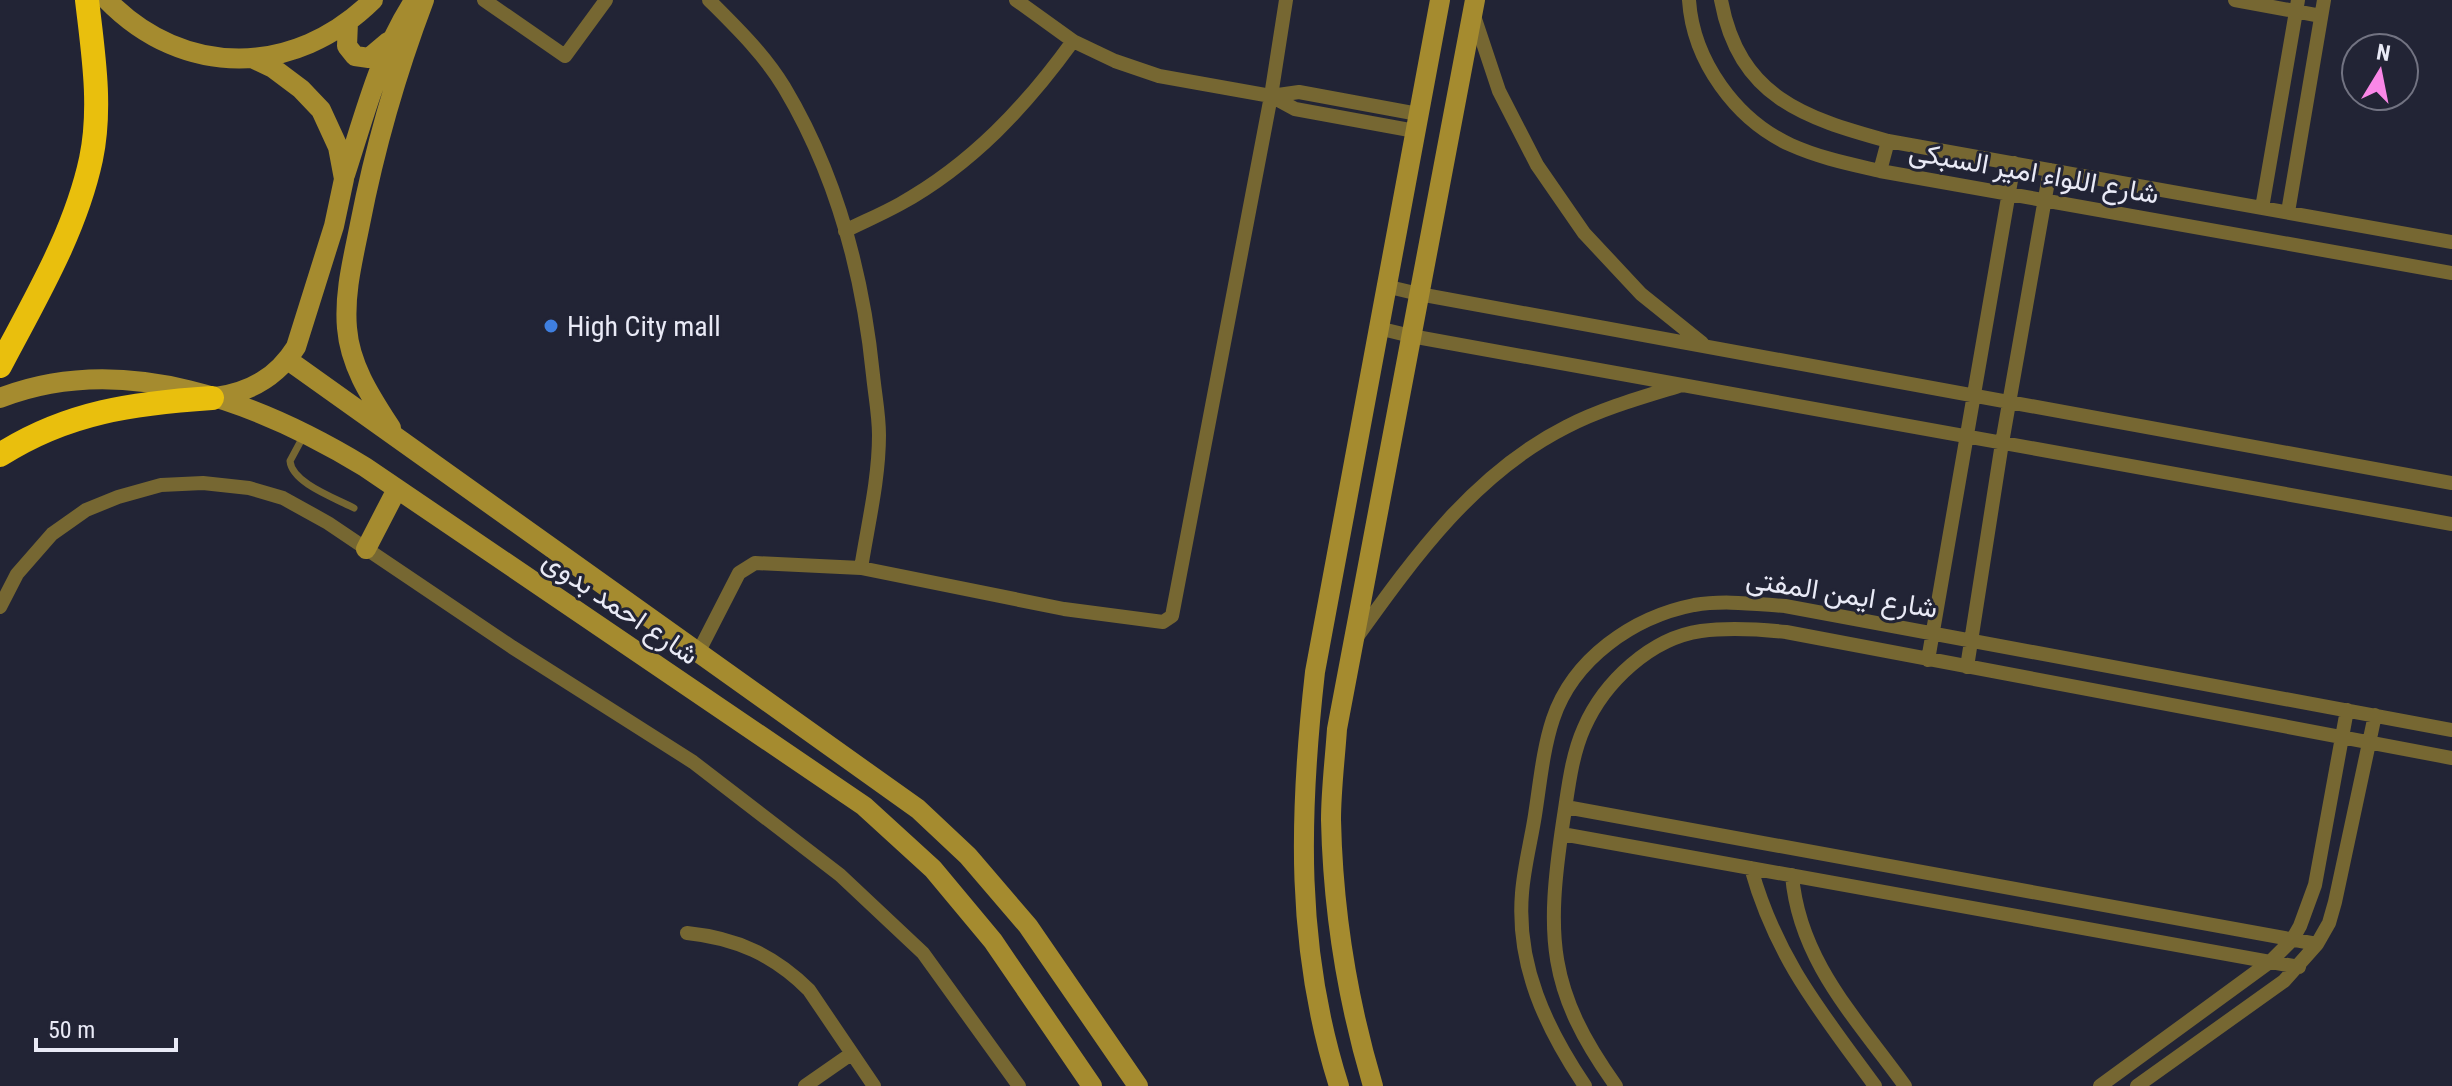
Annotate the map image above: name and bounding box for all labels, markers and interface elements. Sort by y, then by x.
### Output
north arrow [2340,32,2420,112]
text: N [2375,39,2392,66]
street label: شارع اللواء امير السبكى [1906,134,2161,213]
place label: High City mall [567,310,721,343]
marker: High City mall [542,317,560,335]
street label: شارع احمد بدوى [535,543,705,673]
street label: شارع ايمن المفتى [1744,562,1940,627]
scale bar [36,1002,176,1052]
text: 50 m [48,1016,95,1044]

